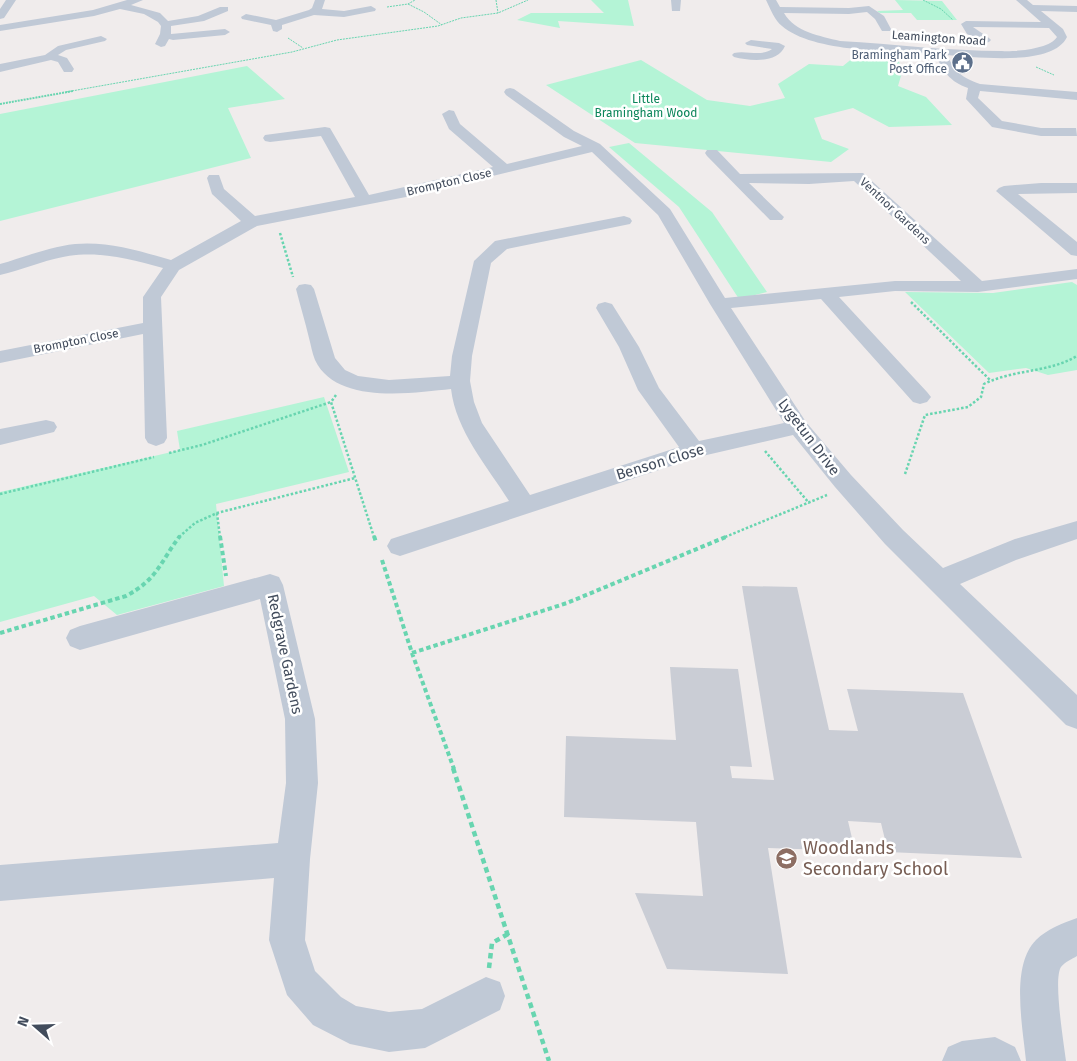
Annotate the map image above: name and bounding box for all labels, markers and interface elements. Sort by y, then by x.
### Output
street label: Leamington Road [891,28,987,48]
place label: Bramingham Park Post Office [851,48,948,76]
public building icon: Bramingham Park Post Office [951,50,975,74]
park label: Little Bramingham Wood [595,92,698,120]
street label: Brompton Close [405,165,493,199]
street label: Ventnor Gardens [857,175,933,247]
street label: Brompton Close [32,326,120,356]
street label: Lygetun Drive [774,395,844,479]
street label: Benson Close [614,440,706,484]
street label: Redgrave Gardens [263,592,307,716]
place label: Woodlands Secondary School [803,837,948,880]
school or university icon: Woodlands Secondary School [775,846,799,870]
north arrow [10,1001,60,1051]
text: N [14,1014,33,1029]

